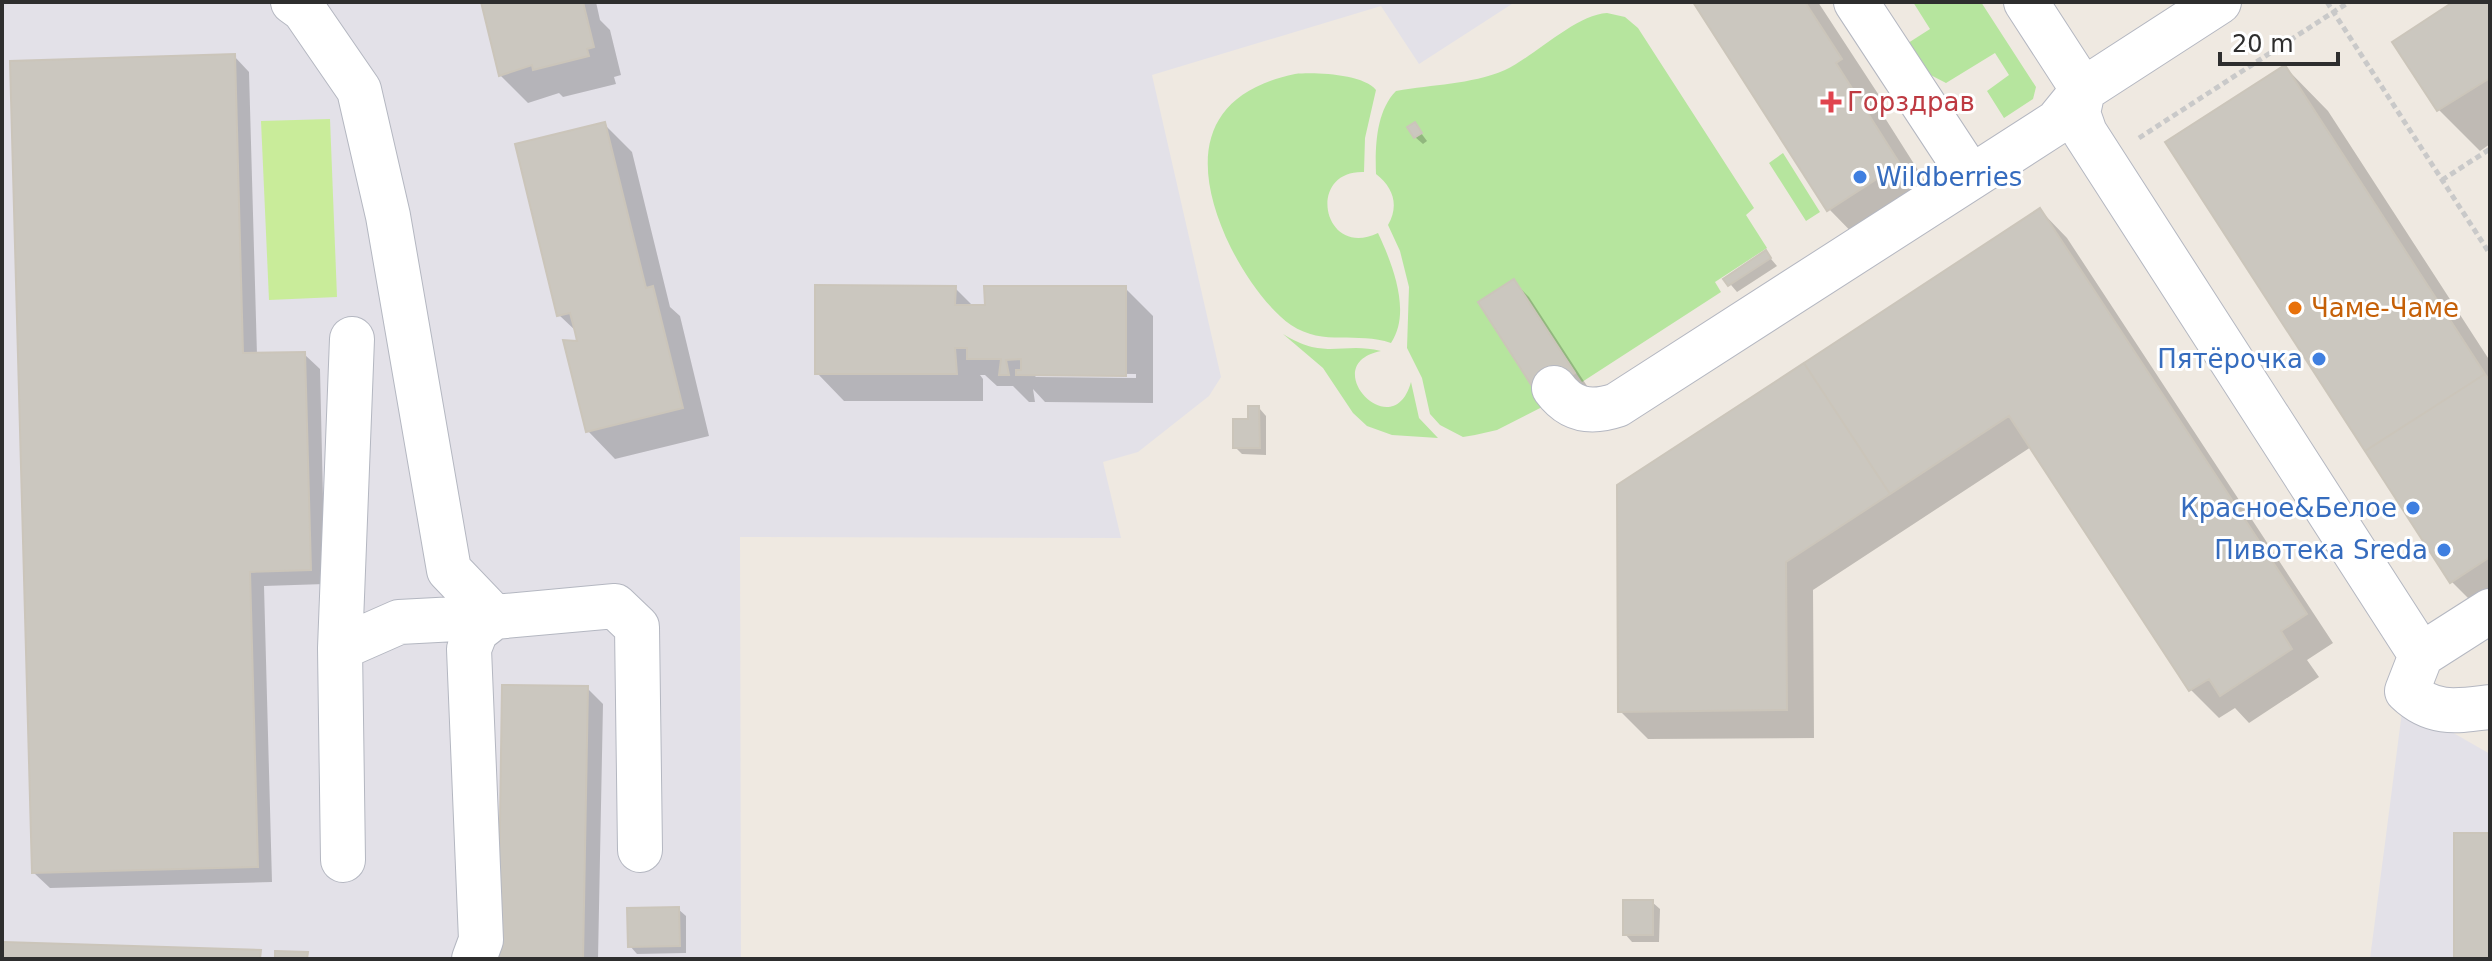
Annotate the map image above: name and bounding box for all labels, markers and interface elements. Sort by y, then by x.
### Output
scale bar [2220,16,2338,66]
text: 20 m [2232,30,2294,58]
place label: Горздрав [1847,87,1975,117]
marker: Горздрав [1822,93,1840,111]
place label: Wildberries [1876,162,2022,192]
marker: Wildberries [1851,168,1869,186]
place label: Чаме-Чаме [2311,293,2459,323]
marker: Чаме-Чаме [2286,299,2304,317]
place label: Пятёрочка [2157,344,2303,374]
marker: Пятёрочка [2310,350,2328,368]
place label: Красное&Белое [2180,493,2397,523]
marker: Красное&Белое [2404,499,2422,517]
place label: Пивотека Sreda [2214,535,2428,565]
marker: Пивотека Sreda [2435,541,2453,559]

